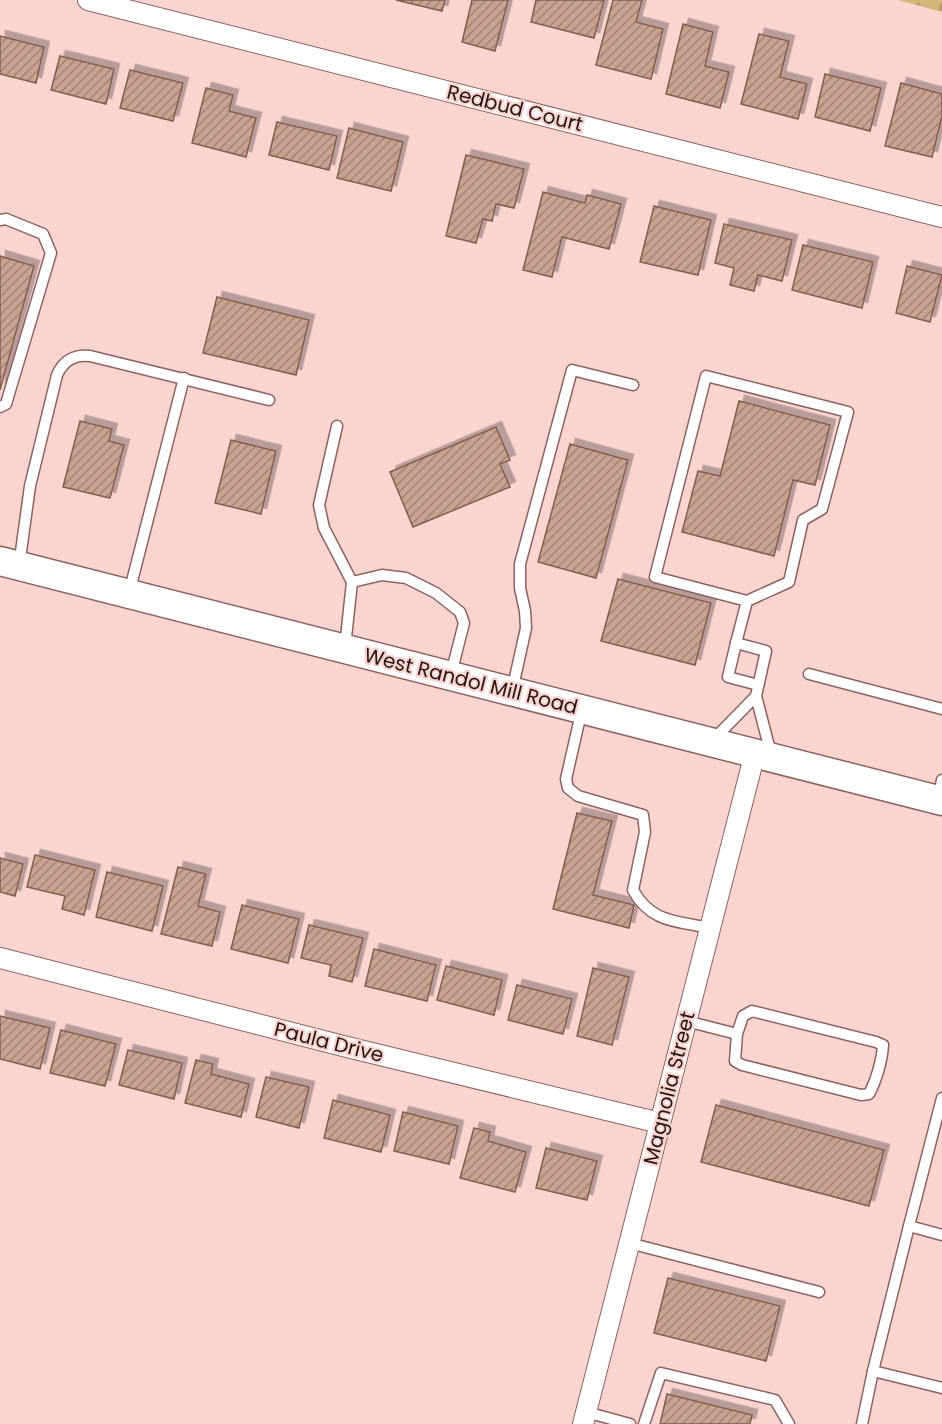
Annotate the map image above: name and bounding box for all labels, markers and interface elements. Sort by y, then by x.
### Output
street label: Redbud Court [444,78,586,138]
street label: West Randol Mill Road [361,641,581,721]
street label: Magnolia Street [636,1008,702,1168]
street label: Paula Drive [271,1015,387,1069]

